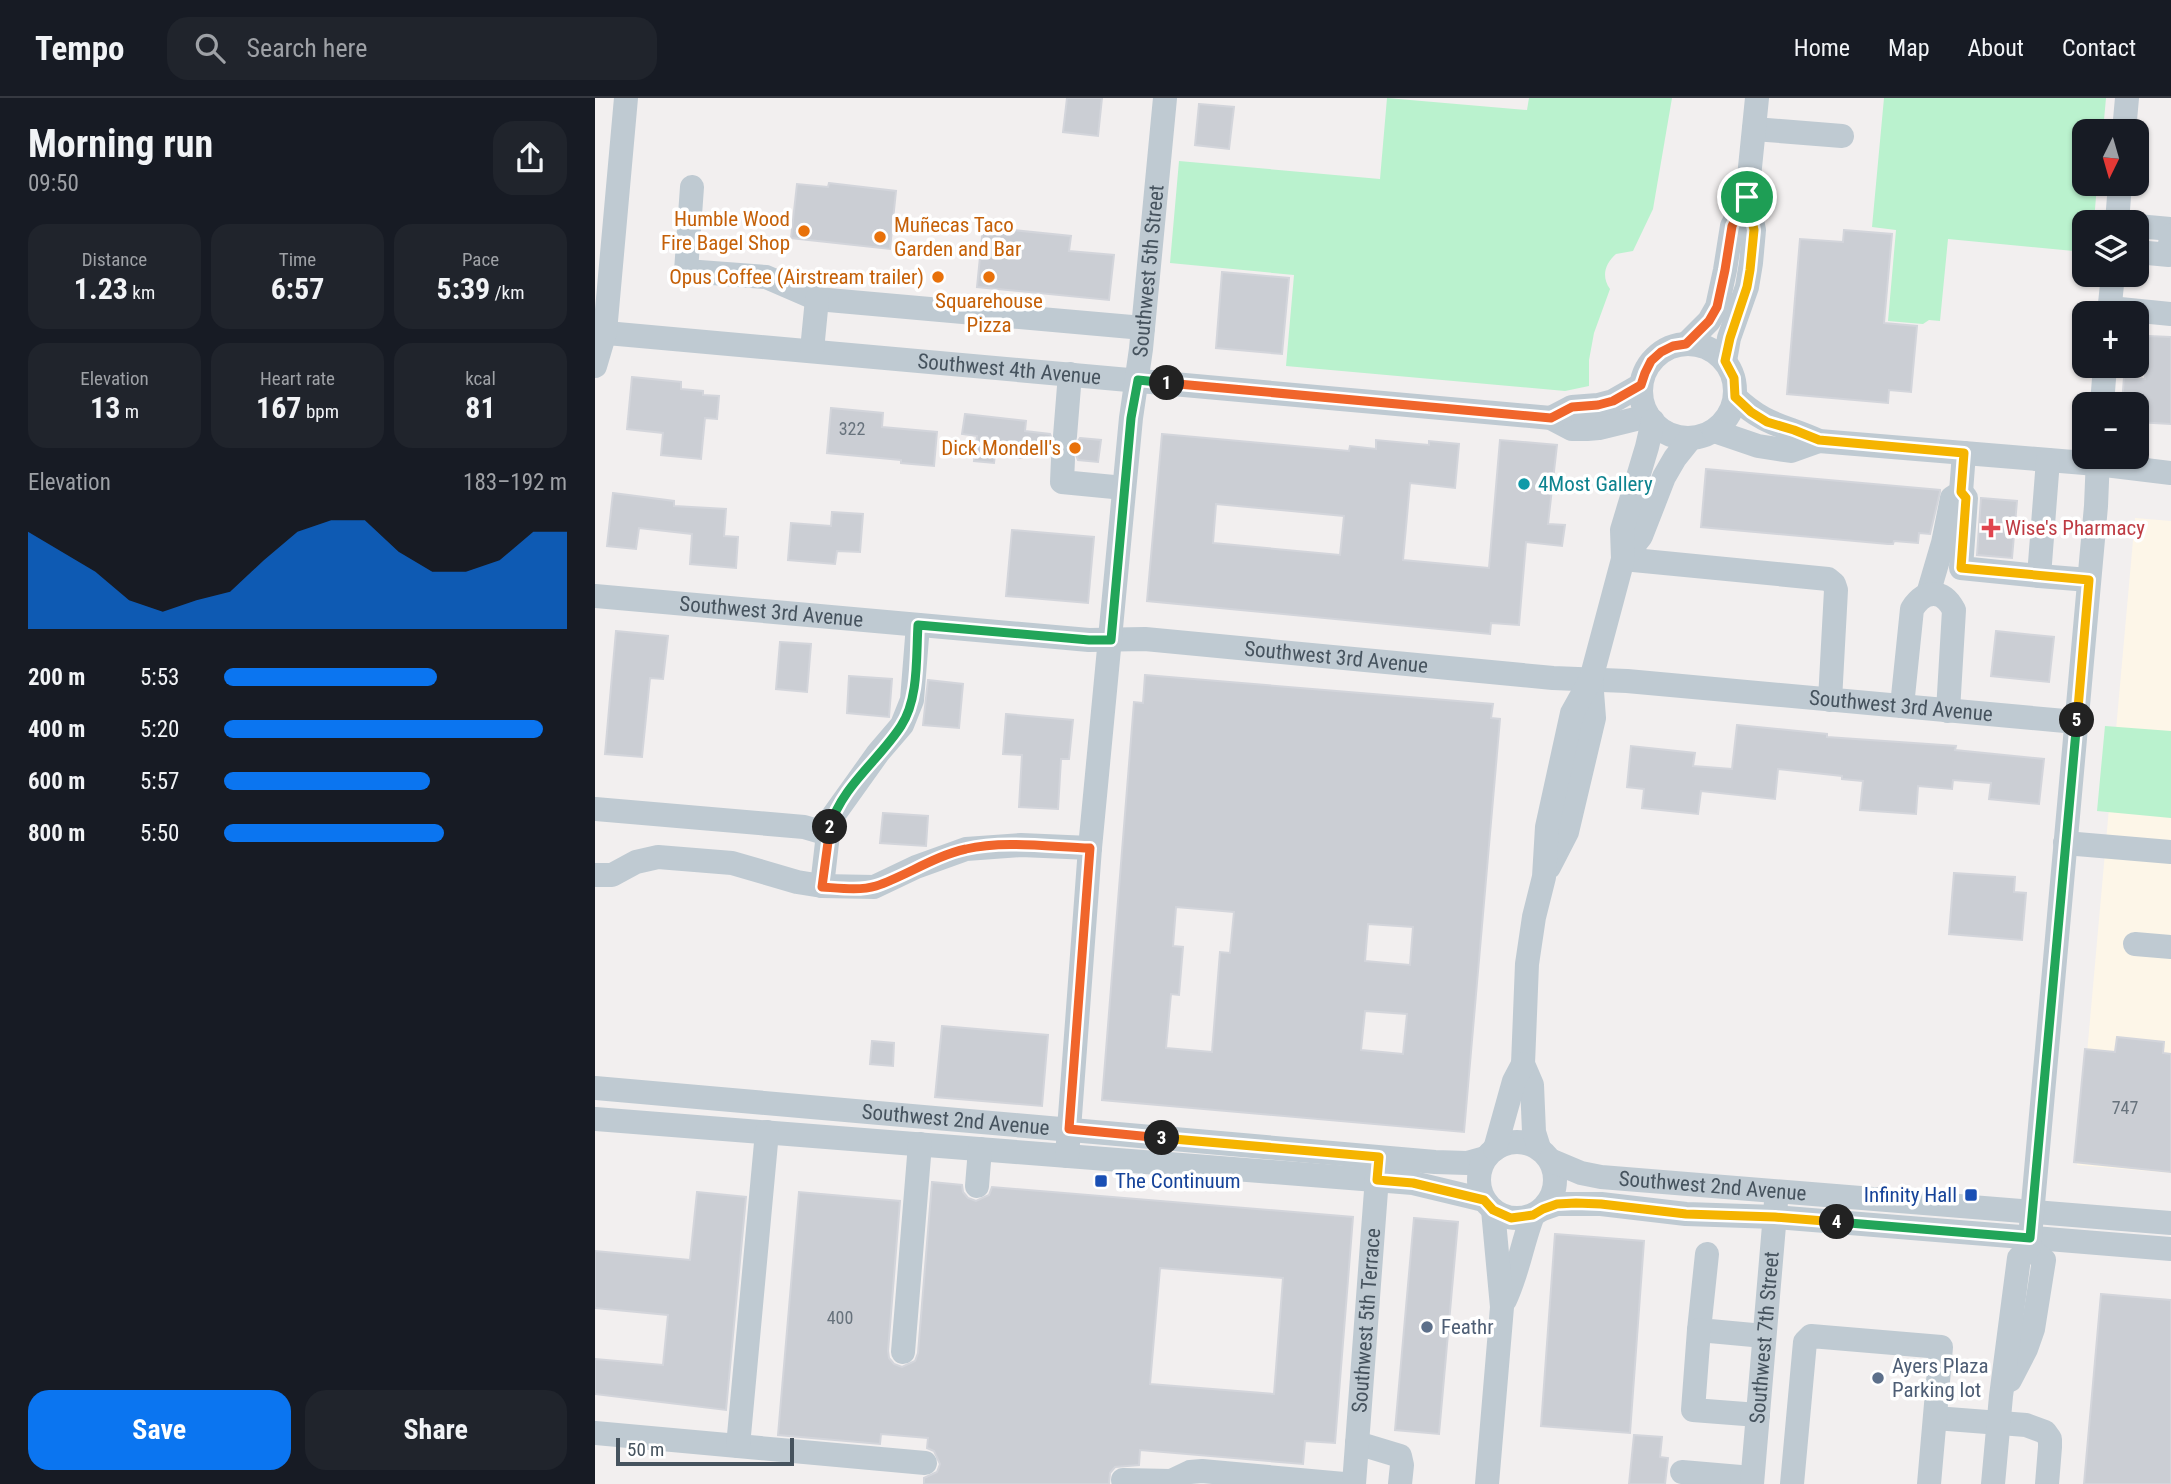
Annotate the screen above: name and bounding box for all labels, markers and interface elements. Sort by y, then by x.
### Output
search box [167,17,657,80]
text: Tempo [35,29,125,68]
icon: search [191,29,229,67]
text: Search here [247,33,367,63]
text: Home [1794,34,1850,62]
text: Map [1888,34,1930,62]
text: About [1968,34,2024,62]
text: Contact [2062,34,2136,62]
north arrow [2072,119,2149,196]
map controls [2072,119,2149,469]
button: share [493,121,567,195]
text: Morning run [28,122,213,166]
pin [1717,167,1777,227]
text: 09:50 [28,170,79,197]
icon: arrive [1728,178,1766,216]
street label: Southwest 5th Street [1128,184,1169,359]
place label: Humble Wood Fire Bagel Shop [661,207,790,255]
button: layers [2072,210,2149,287]
place label: Muñecas Taco Garden and Bar [894,213,1021,261]
marker: Humble Wood Fire Bagel Shop [796,223,812,239]
marker: Muñecas Taco Garden and Bar [872,229,888,245]
text: Distance [82,248,147,271]
text: Time [279,248,316,271]
text: Pace [462,248,499,271]
place label: Opus Coffee (Airstream trailer) [669,265,924,289]
marker: Opus Coffee (Airstream trailer) [930,269,946,285]
marker: Squarehouse Pizza [981,269,997,285]
text: 1.23 [74,271,128,306]
text: 6:57 [271,271,324,306]
text: 5:39 [437,271,490,306]
text: km [128,281,155,304]
text: /km [490,281,524,304]
place label: Squarehouse Pizza [935,289,1043,337]
button: + [2072,301,2149,378]
street label: Southwest 4th Avenue [917,349,1102,389]
pin: 1 [1149,366,1185,400]
text: Elevation [80,367,149,390]
text: Heart rate [260,367,335,390]
text: kcal [465,367,496,390]
text: 1 [1162,371,1171,394]
text: 13 [90,390,120,425]
text: 167 [256,390,302,425]
text: 81 [465,390,496,425]
button: − [2072,392,2149,469]
text: m [120,400,139,423]
text: bpm [302,400,339,423]
house number: 322 [839,418,865,439]
place label: Dick Mondell's [941,436,1061,460]
marker: Dick Mondell's [1067,440,1083,456]
text: Elevation [28,469,111,496]
text: 183–192 m [463,469,567,496]
place label: 4Most Gallery [1538,472,1653,496]
marker: 4Most Gallery [1516,476,1532,492]
place label: Wise's Pharmacy [2005,516,2145,540]
marker: Wise's Pharmacy [1983,520,1999,536]
street label: Southwest 3rd Avenue [678,592,864,632]
street label: Southwest 3rd Avenue [1243,637,1429,678]
text: 200 m [28,664,85,691]
text: 5:53 [140,664,179,691]
street label: Southwest 3rd Avenue [1808,686,1994,726]
pin: 5 [2059,702,2095,738]
text: 5 [2072,708,2081,731]
text: 400 m [28,716,85,743]
text: 5:20 [140,716,179,743]
text: 600 m [28,768,85,795]
text: 5:57 [140,768,179,795]
pin: 2 [813,810,847,844]
text: 2 [825,815,834,838]
text: 800 m [28,820,85,847]
text: 5:50 [140,820,179,847]
house number: 747 [2112,1097,2138,1118]
street label: Southwest 2nd Avenue [861,1100,1051,1140]
pin: 3 [1145,1121,1179,1156]
text: 3 [1157,1126,1166,1149]
street label: Southwest 2nd Avenue [1618,1166,1808,1206]
place label: The Continuum [1115,1169,1241,1193]
marker: The Continuum [1093,1173,1109,1189]
place label: Infinity Hall [1864,1183,1957,1207]
marker: Infinity Hall [1963,1187,1979,1203]
pin: 4 [1819,1204,1855,1240]
text: 4 [1832,1210,1841,1233]
street label: Southwest 5th Terrace [1347,1227,1385,1414]
street label: Southwest 7th Street [1745,1250,1784,1425]
house number: 400 [827,1307,853,1328]
place label: Feathr [1441,1315,1494,1339]
marker: Feathr [1419,1319,1435,1335]
place label: Ayers Plaza Parking lot [1892,1354,1989,1402]
marker: Ayers Plaza Parking lot [1870,1370,1886,1386]
button: Save [28,1390,291,1470]
button: Share [305,1390,567,1470]
scale bar [616,1435,795,1467]
text: 50 m [627,1438,664,1461]

